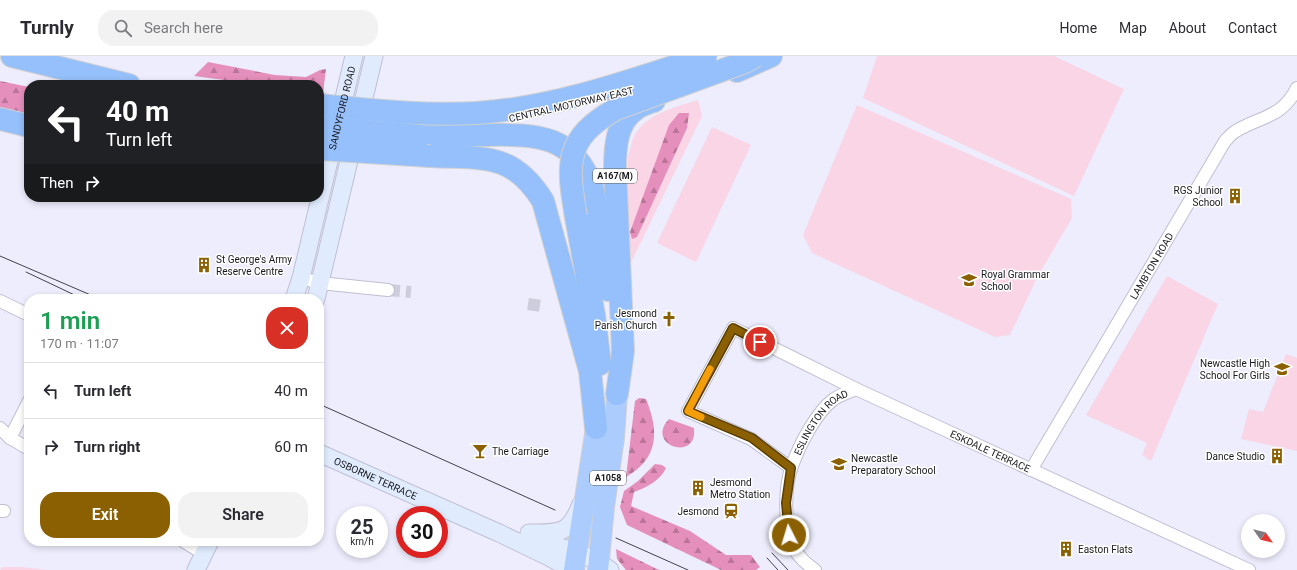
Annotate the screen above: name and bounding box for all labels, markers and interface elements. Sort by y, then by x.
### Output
search box [98,10,378,46]
text: Turnly [20,16,74,39]
icon: search [112,17,134,39]
text: Search here [144,19,223,37]
text: Home [1059,20,1097,36]
text: Map [1119,20,1147,36]
text: About [1169,20,1206,36]
text: Contact [1228,20,1277,36]
street label: SANDYFORD ROAD [327,65,357,151]
street label: CENTRAL MOTORWAY EAST [508,85,634,124]
text: 40 m [106,95,169,128]
icon: left [40,96,92,148]
text: Turn left [106,129,172,150]
road number: A167(M) [593,169,637,183]
icon: right [81,172,103,194]
text: Then [40,174,73,192]
place label: RGS Junior School [1174,185,1224,208]
building icon: RGS Junior School [1226,187,1244,205]
street label: LAMBTON ROAD [1128,231,1176,301]
place label: St George's Army Reserve Centre [216,254,292,277]
building icon: St George's Army Reserve Centre [195,256,213,274]
place label: Royal Grammar School [981,269,1050,292]
school or university icon: Royal Grammar School [960,271,978,289]
text: 1 min [40,307,100,335]
button: close [266,307,308,349]
place label: Jesmond Parish Church [595,308,657,331]
church icon: Jesmond Parish Church [660,310,678,328]
pin [743,325,777,359]
icon: arrive [749,331,771,353]
text: 170 m · 11:07 [40,336,119,351]
place label: Newcastle High School For Girls [1200,358,1270,381]
school or university icon: Newcastle High School For Girls [1273,360,1291,378]
icon: left [40,380,62,402]
text: Turn left [74,382,131,400]
text: 40 m [274,382,308,400]
street label: ESLINGTON ROAD [792,388,850,457]
street label: ESKDALE TERRACE [948,428,1032,475]
icon: right [40,436,62,458]
text: Turn right [74,438,140,456]
text: 60 m [274,438,308,456]
bar icon: The Carriage [471,442,489,460]
place label: The Carriage [492,446,549,457]
building icon: Dance Studio [1268,447,1286,465]
place label: Dance Studio [1206,451,1265,462]
place label: Newcastle Preparatory School [851,453,936,476]
street label: OSBORNE TERRACE [332,455,419,502]
school or university icon: Newcastle Preparatory School [830,455,848,473]
road number: A1058 [590,471,626,485]
place label: Jesmond Metro Station [710,477,770,500]
building icon: Jesmond Metro Station [689,479,707,497]
button: Exit [40,492,170,538]
button: Share [178,492,308,538]
station icon: Jesmond [722,502,740,520]
speed limit sign: 30 [396,506,448,558]
place label: Jesmond [677,506,719,517]
position arrow [768,514,810,556]
north arrow [1241,514,1285,558]
map controls [1241,514,1285,558]
text: 25 [351,515,373,539]
text: km/h [350,536,374,547]
building icon: Easton Flats [1057,540,1075,558]
place label: Easton Flats [1078,544,1133,555]

